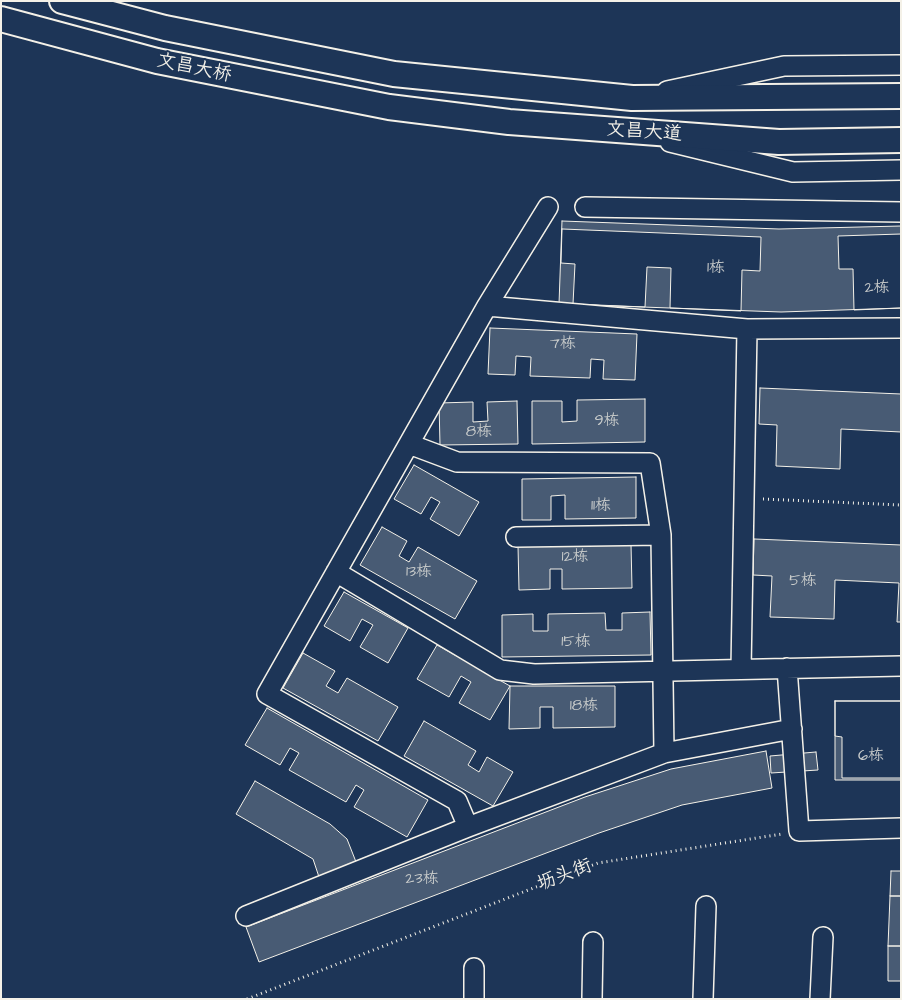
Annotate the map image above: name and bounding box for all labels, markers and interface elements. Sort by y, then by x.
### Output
street label: 文昌大桥 [154,50,234,88]
street label: 文昌大道 [605,119,683,147]
house number: 1栋 [707,259,725,279]
house number: 2栋 [864,279,890,299]
house number: 7栋 [550,335,576,355]
house number: 9栋 [594,412,620,432]
house number: 8栋 [466,423,492,443]
house number: 11栋 [591,497,611,517]
house number: 12栋 [561,548,589,568]
house number: 13栋 [406,563,432,583]
house number: 5栋 [789,572,817,592]
house number: 15栋 [561,633,591,653]
house number: 18栋 [570,697,598,717]
house number: 6栋 [858,747,884,767]
street label: 坜头街 [534,855,596,897]
house number: 23栋 [405,870,439,890]

